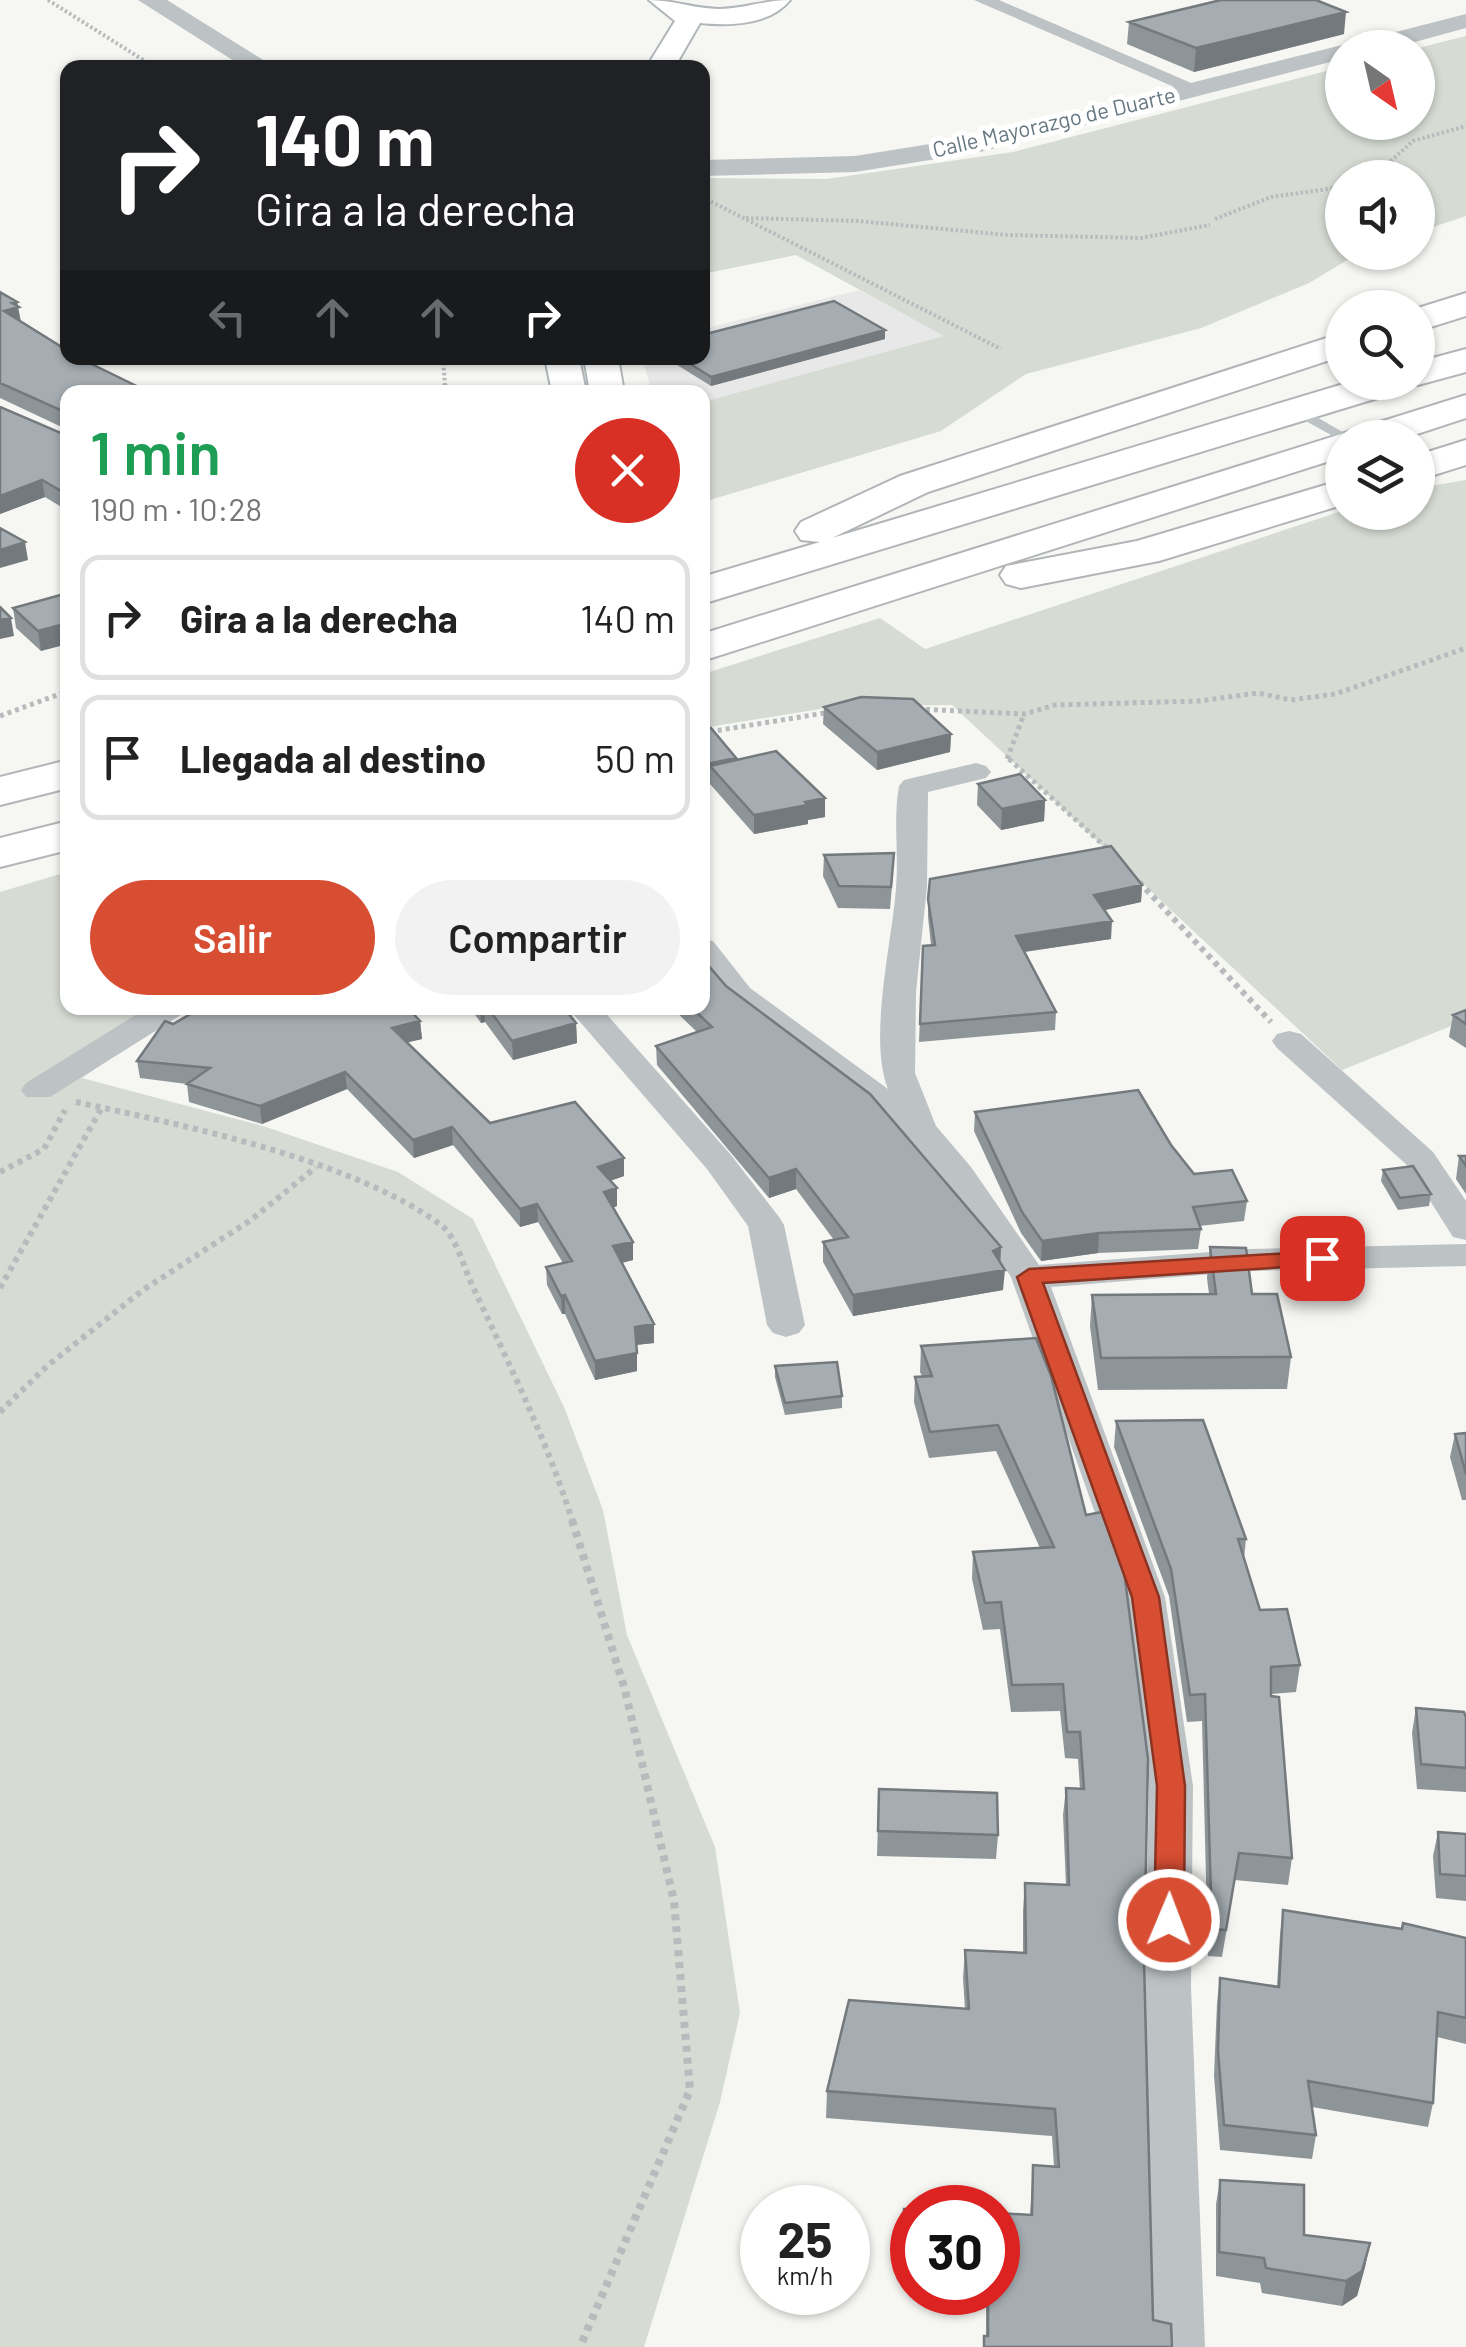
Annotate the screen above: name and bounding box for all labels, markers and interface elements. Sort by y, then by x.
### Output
north arrow [1325,30,1435,140]
map controls [1325,30,1435,530]
street label: Calle Mayorazgo de Duarte [930,80,1178,162]
text: 140 m [255,96,434,180]
icon: right [90,100,220,230]
button: sound [1325,160,1435,270]
text: Gira a la derecha [255,181,576,235]
icon: left [200,290,255,345]
icon: ahead [305,290,360,345]
icon: ahead [410,290,465,345]
icon: right [515,290,570,345]
button: search [1325,290,1435,400]
text: 1 min [90,415,221,487]
button: close [575,418,680,523]
button: layers [1325,420,1435,530]
text: 190 m · 10:28 [90,489,262,527]
icon: right [95,590,150,645]
text: Gira a la derecha [180,595,458,641]
text: 140 m [580,595,675,641]
icon: arrive [95,730,150,785]
text: Llegada al destino [180,735,486,781]
text: 50 m [595,735,675,781]
button: Salir [90,880,375,995]
button: Compartir [395,880,680,995]
pin [1280,1216,1365,1301]
icon: arrive [1295,1231,1350,1286]
position arrow [1117,1868,1221,1972]
speed limit sign: 30 [890,2185,1020,2315]
text: 25 [778,2208,832,2268]
text: km/h [777,2260,833,2290]

